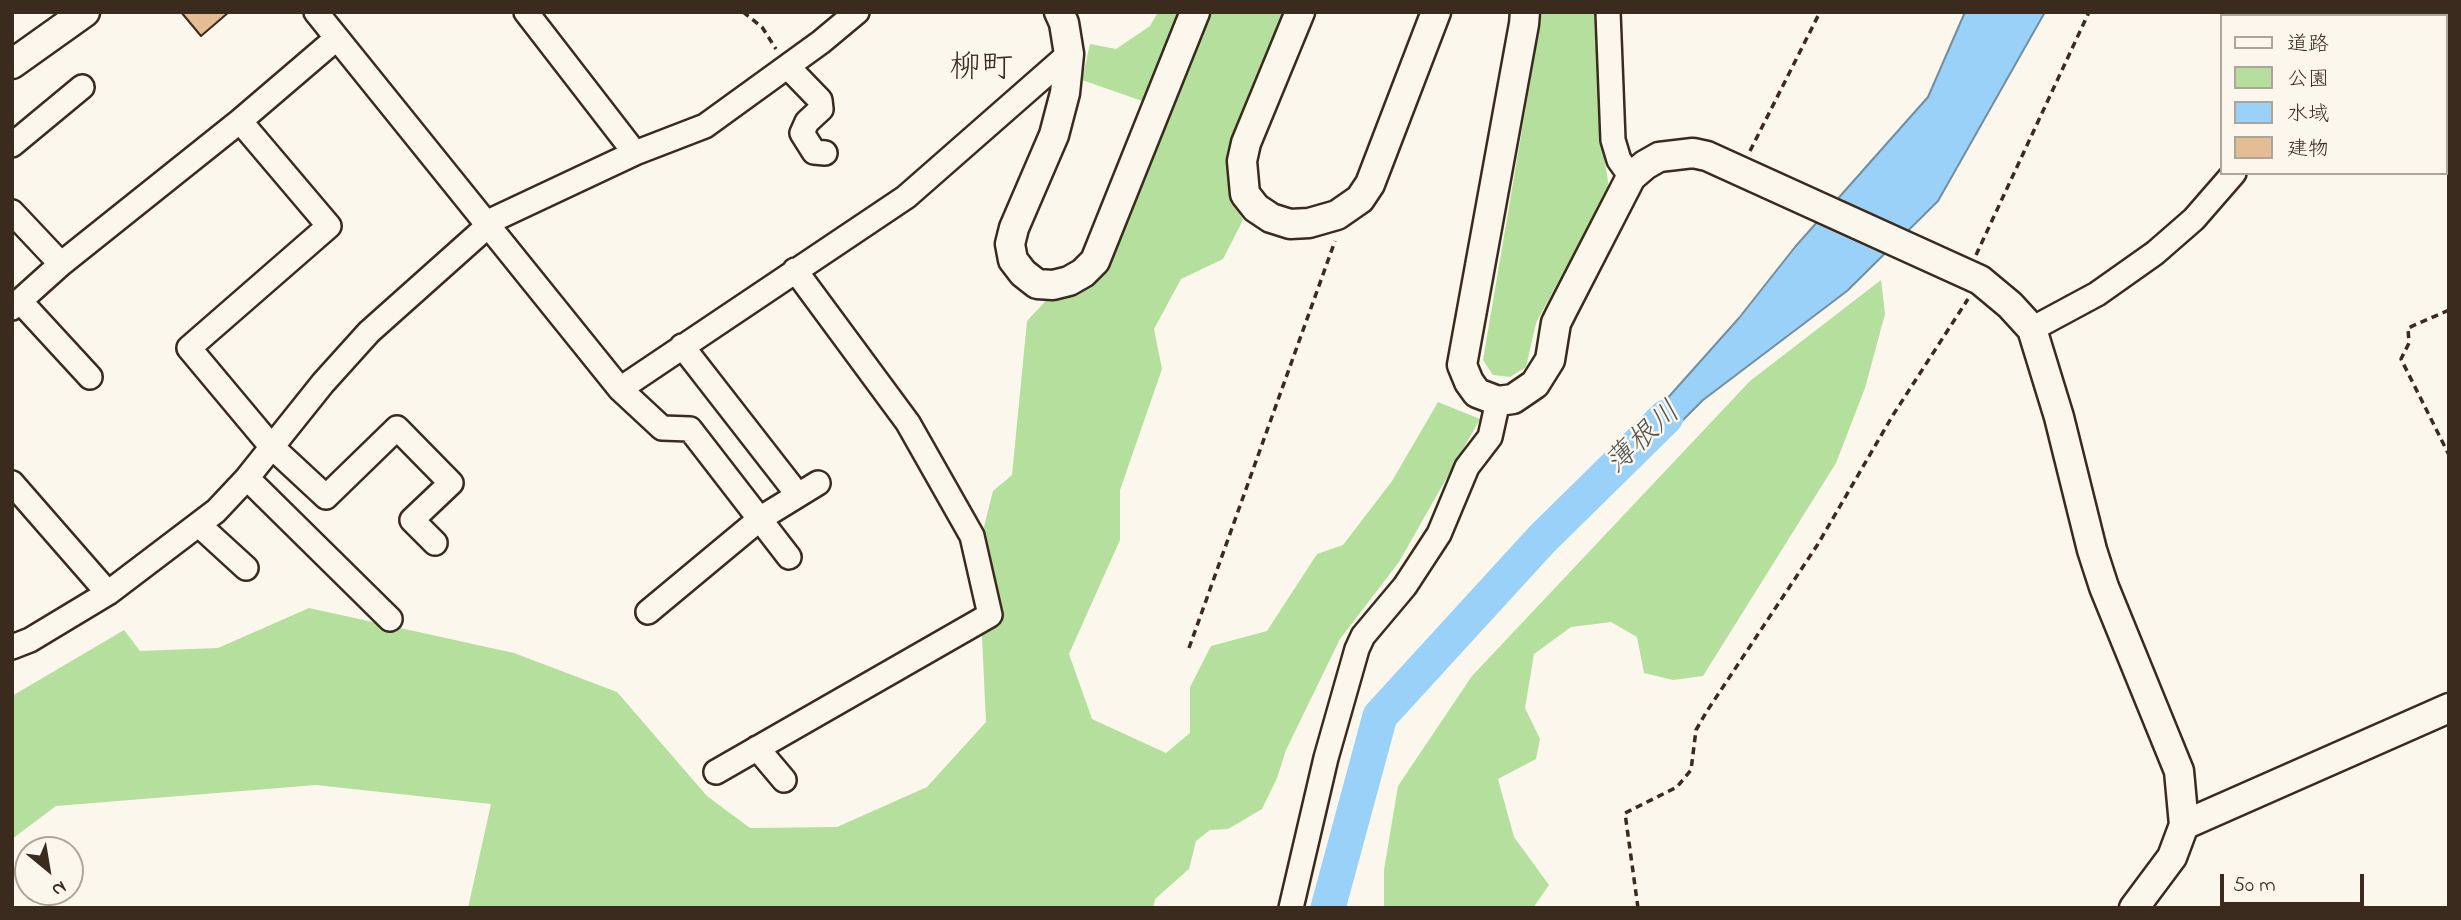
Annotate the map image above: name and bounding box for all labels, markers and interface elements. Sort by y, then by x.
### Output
legend [2220,14,2447,175]
text: 道路 [2287,30,2329,60]
district label: 柳町 [949,52,1013,90]
text: 公園 [2287,65,2329,95]
text: 水域 [2287,100,2329,130]
text: 建物 [2287,135,2329,165]
water label: 薄根川 [1600,396,1690,484]
north arrow [14,836,84,906]
scale bar [2223,860,2366,904]
text: 50 m [2233,871,2276,901]
text: N [46,873,71,903]

